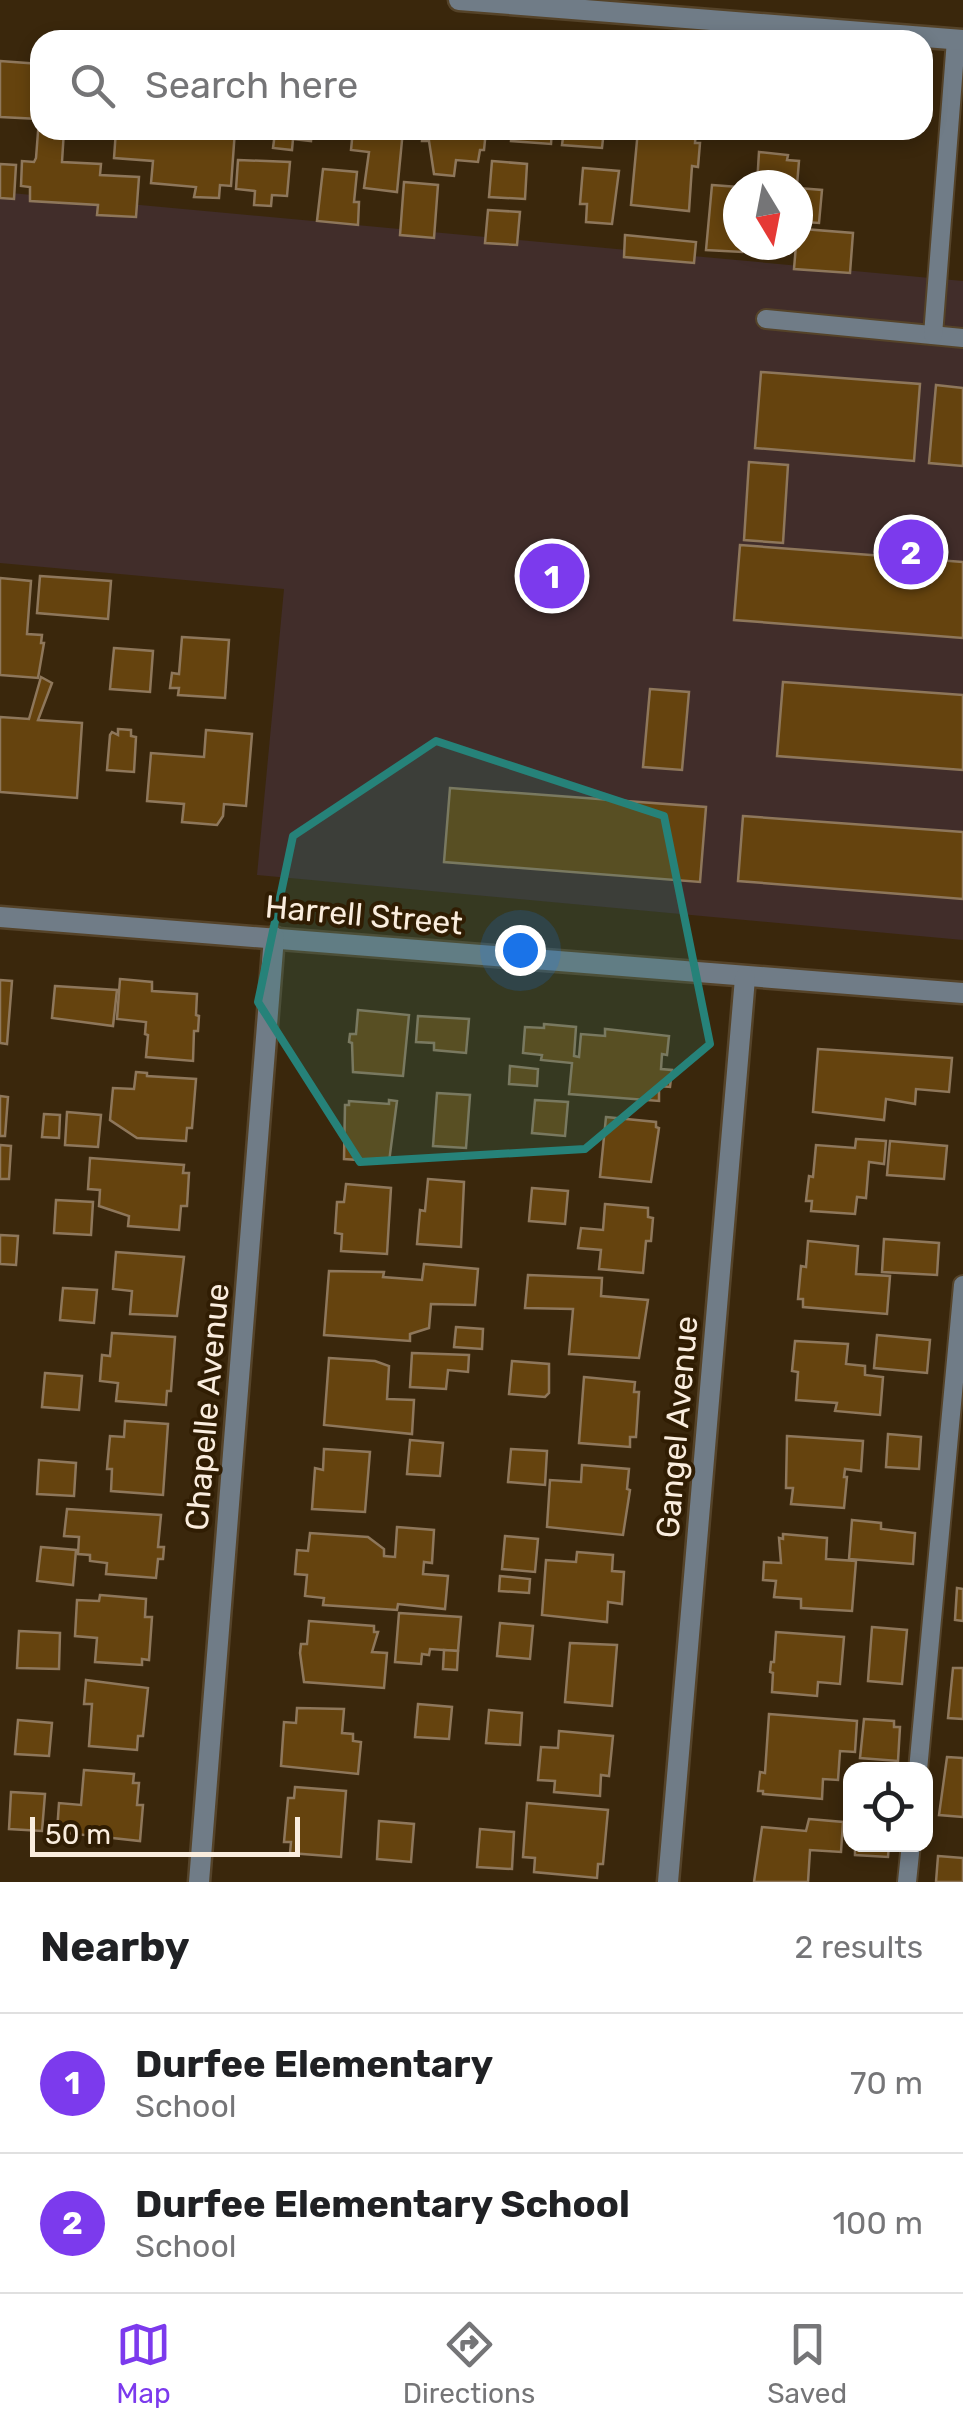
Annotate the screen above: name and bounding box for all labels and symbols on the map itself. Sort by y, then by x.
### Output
north arrow [723,170,813,260]
pin: 2 [878,514,944,590]
pin: 1 [520,538,584,614]
street label: Harrell Street [264,887,464,943]
your location [495,925,546,976]
street label: Chapelle Avenue [177,1282,237,1532]
street label: Gangel Avenue [648,1314,706,1540]
scale bar [30,1812,300,1856]

